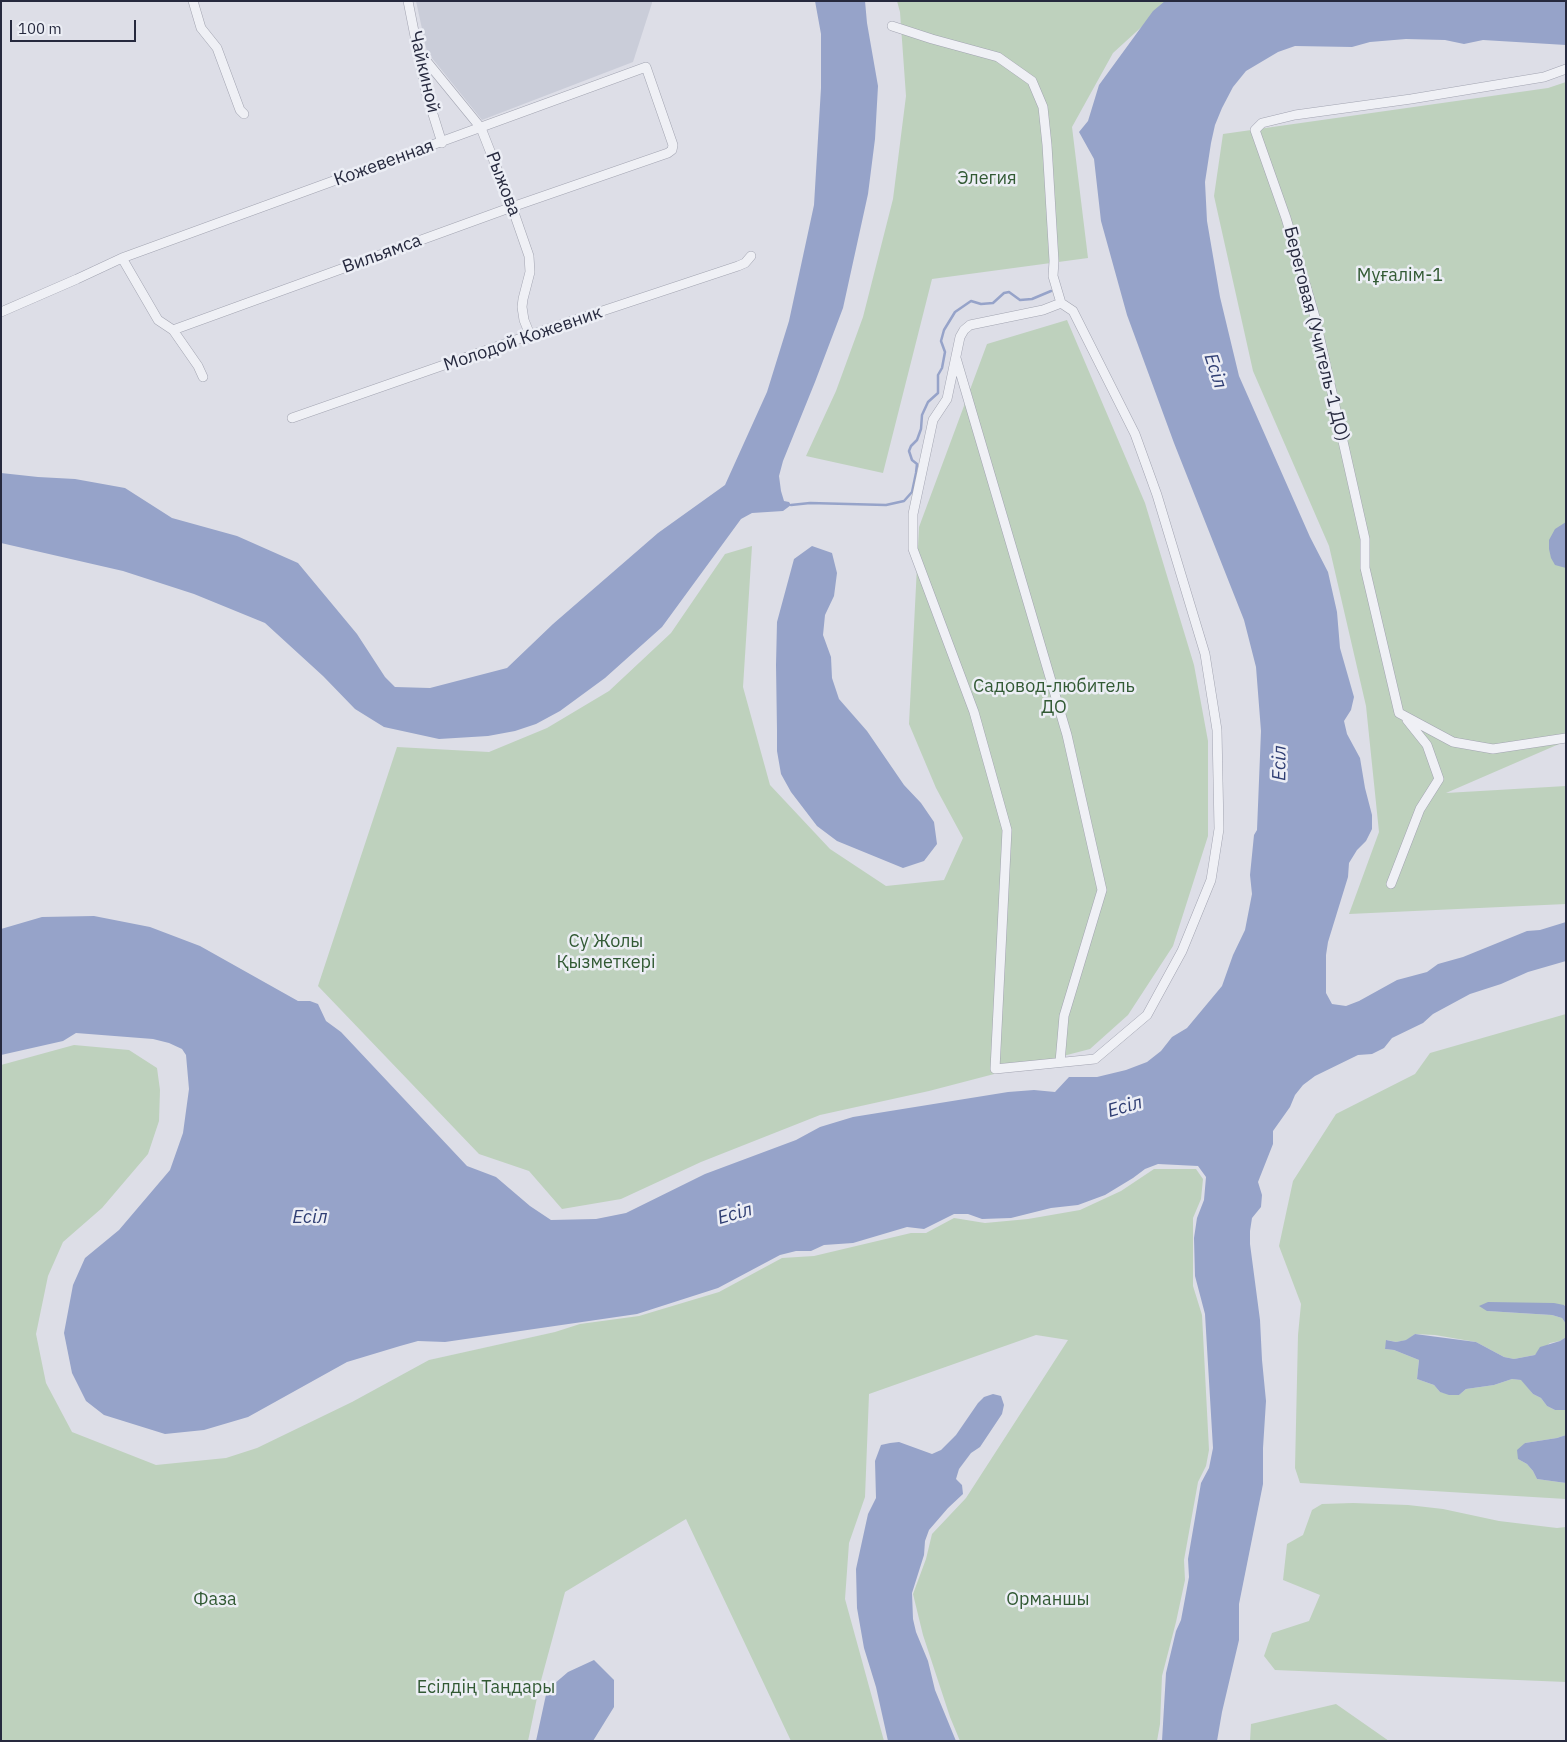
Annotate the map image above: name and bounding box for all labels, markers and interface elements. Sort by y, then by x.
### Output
scale bar [12,10,139,42]
text: 100 m [18,19,62,38]
street label: Чайкиной [404,29,444,115]
street label: Кожевенная [331,135,437,191]
street label: Рыжова [481,149,525,219]
park label: Элегия [957,168,1017,190]
street label: Береговая (Учитель-1 ДО) [1279,224,1353,444]
street label: Вильямса [339,230,425,278]
park label: Мұғалім-1 [1357,265,1443,287]
street label: Молодой Кожевник [441,302,605,376]
water label: Есіл [1199,351,1231,391]
park label: Садовод-любитель ДО [973,676,1135,719]
water label: Есіл [1268,745,1292,781]
park label: Су Жолы Қызметкері [556,931,656,974]
water label: Есіл [1105,1091,1145,1123]
water label: Есіл [715,1198,755,1230]
water label: Есіл [292,1207,328,1229]
park label: Фаза [193,1589,237,1611]
park label: Орманшы [1006,1589,1090,1611]
park label: Есілдің Таңдары [417,1677,555,1699]

